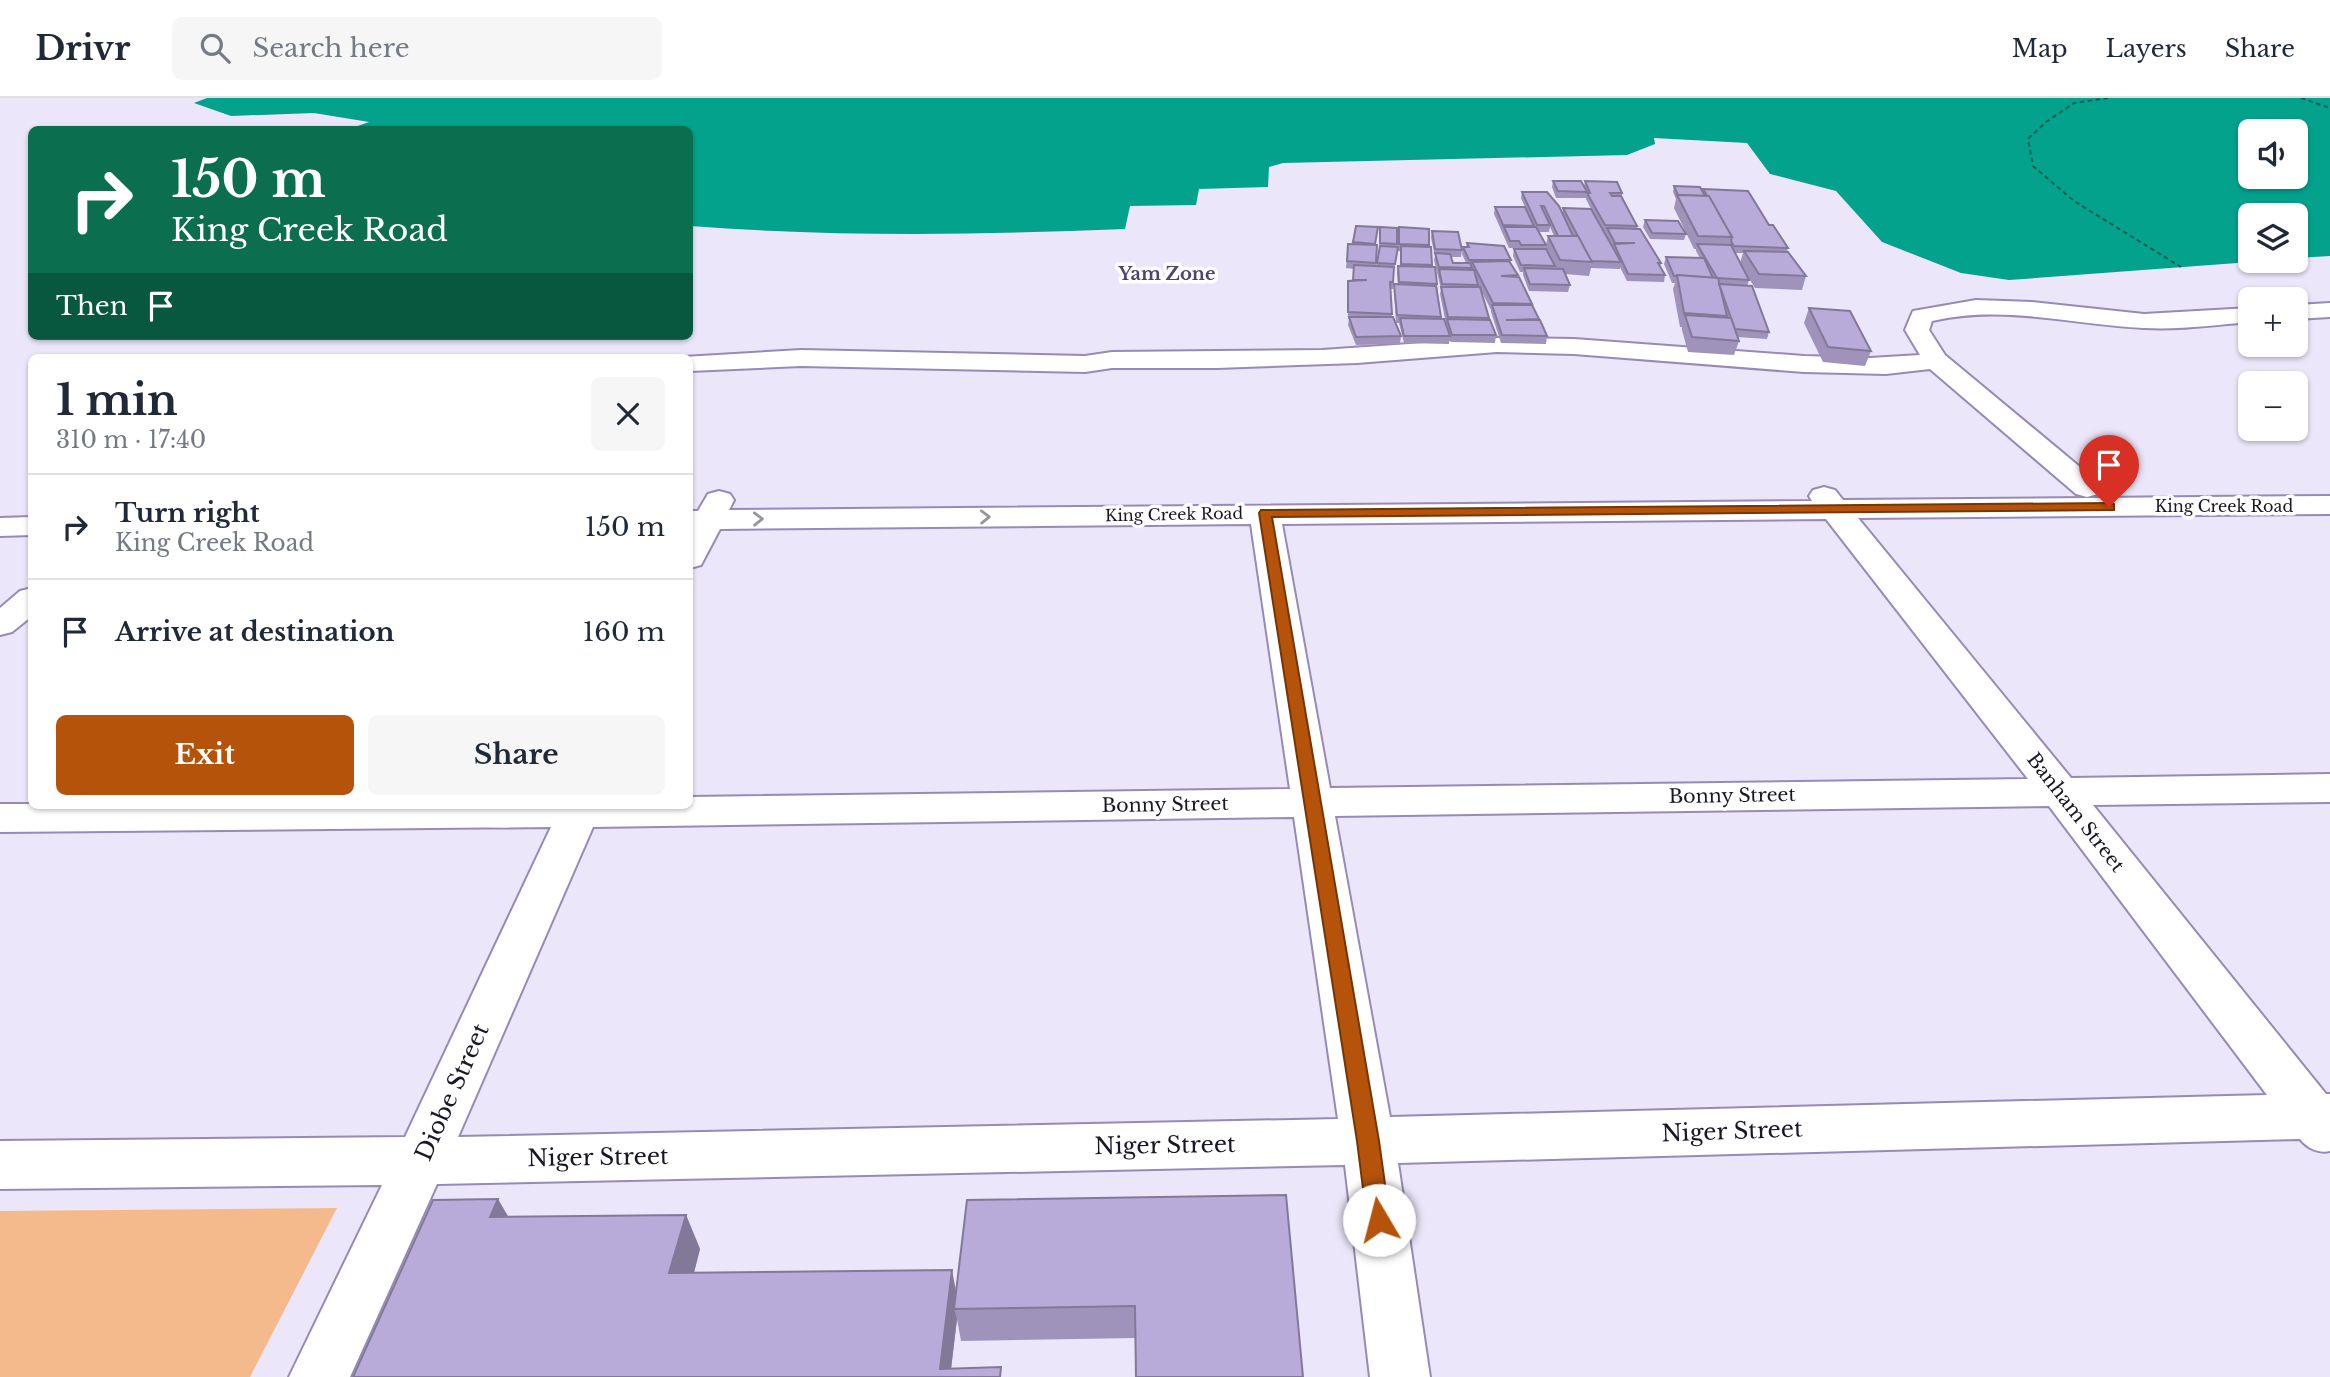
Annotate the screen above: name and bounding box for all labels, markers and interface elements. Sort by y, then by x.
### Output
search box [172,17,662,80]
text: Drivr [35,28,130,69]
icon: search [196,29,234,67]
text: Search here [252,32,410,64]
text: Map [2012,34,2068,63]
text: Layers [2106,34,2187,63]
text: Share [2225,34,2295,63]
map controls [2238,119,2308,441]
button: sound [2238,119,2308,189]
text: 150 m [171,149,326,210]
icon: right [56,154,147,245]
button: layers [2238,203,2308,273]
text: King Creek Road [171,210,448,250]
district label: Yam Zone [1118,263,1215,285]
icon: arrive [142,287,180,325]
button: + [2238,287,2308,357]
text: Then [56,290,128,322]
button: − [2238,371,2308,441]
text: 1 min [56,374,178,426]
button: close [591,377,665,451]
text: 310 m · 17:40 [56,426,206,454]
pin [2079,435,2139,507]
icon: arrive [2090,446,2128,484]
street label: King Creek Road [2155,496,2293,516]
text: Turn right [115,497,260,529]
street label: King Creek Road [1105,503,1244,525]
icon: right [56,508,94,546]
one-way arrow [980,509,991,524]
text: 150 m [585,511,665,543]
one-way arrow [753,511,763,527]
text: King Creek Road [115,529,314,557]
icon: arrive [56,613,94,651]
text: Arrive at destination [115,616,395,648]
text: 160 m [583,616,665,648]
button: Exit [56,715,354,795]
button: Share [368,715,665,795]
street label: Banham Street [2022,748,2130,877]
street label: Bonny Street [1668,783,1797,808]
street label: Bonny Street [1101,792,1230,817]
street label: Diobe Street [409,1019,495,1165]
street label: Niger Street [1661,1115,1803,1147]
street label: Niger Street [1094,1130,1236,1160]
street label: Niger Street [527,1142,669,1172]
position arrow [1342,1183,1416,1257]

